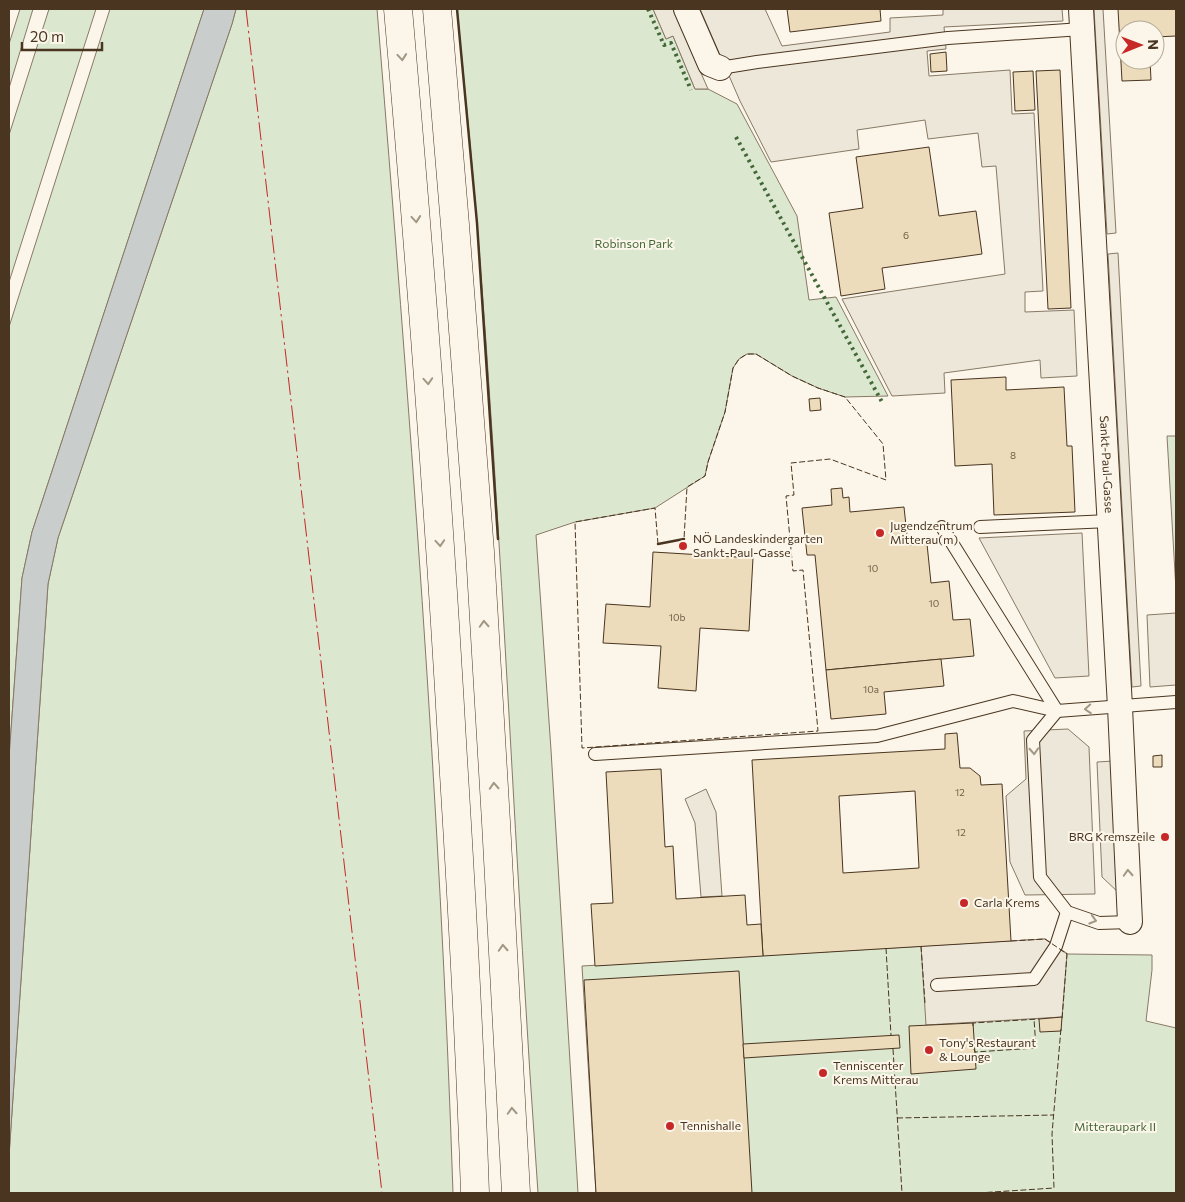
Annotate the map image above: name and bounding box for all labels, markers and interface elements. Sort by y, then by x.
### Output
scale bar [22,20,102,52]
north arrow [1115,20,1165,70]
text: 20 m [30,27,64,45]
text: N [1145,39,1162,50]
one-way arrow [397,54,408,62]
one-way arrow [410,216,421,224]
house number: 6 [903,229,909,241]
park label: Robinson Park [595,236,674,250]
one-way arrow [422,378,433,386]
street label: Sankt-Paul-Gasse [1098,415,1117,513]
house number: 8 [1010,449,1016,461]
place label: Jugendzentrum Mitterau(m) [890,518,973,546]
marker: Jugendzentrum Mitterau(m) [874,527,886,539]
place label: NÖ Landeskindergarten Sankt-Paul-Gasse [693,531,823,559]
one-way arrow [435,540,446,548]
marker: NÖ Landeskindergarten Sankt-Paul-Gasse [677,540,689,552]
house number: 10 [868,562,878,574]
house number: 10 [929,597,939,609]
house number: 10b [669,611,685,623]
one-way arrow [479,620,490,628]
house number: 10a [863,683,879,695]
one-way arrow [1084,704,1092,715]
one-way arrow [1028,748,1039,756]
one-way arrow [488,782,499,790]
house number: 12 [955,786,965,798]
house number: 12 [956,826,966,838]
place label: BRG Kremszeile [1069,829,1155,843]
marker: BRG Kremszeile [1159,831,1171,843]
one-way arrow [1123,869,1133,876]
place label: Carla Krems [974,895,1040,909]
marker: Carla Krems [958,897,970,909]
one-way arrow [1088,915,1097,925]
one-way arrow [497,944,508,952]
place label: Tony's Restaurant & Lounge [939,1035,1036,1063]
marker: Tony's Restaurant & Lounge [923,1044,935,1056]
place label: Tenniscenter Krems Mitterau [833,1058,919,1086]
marker: Tenniscenter Krems Mitterau [817,1067,829,1079]
one-way arrow [506,1106,517,1114]
place label: Tennishalle [680,1118,741,1132]
park label: Mitteraupark II [1074,1119,1156,1133]
marker: Tennishalle [664,1120,676,1132]

